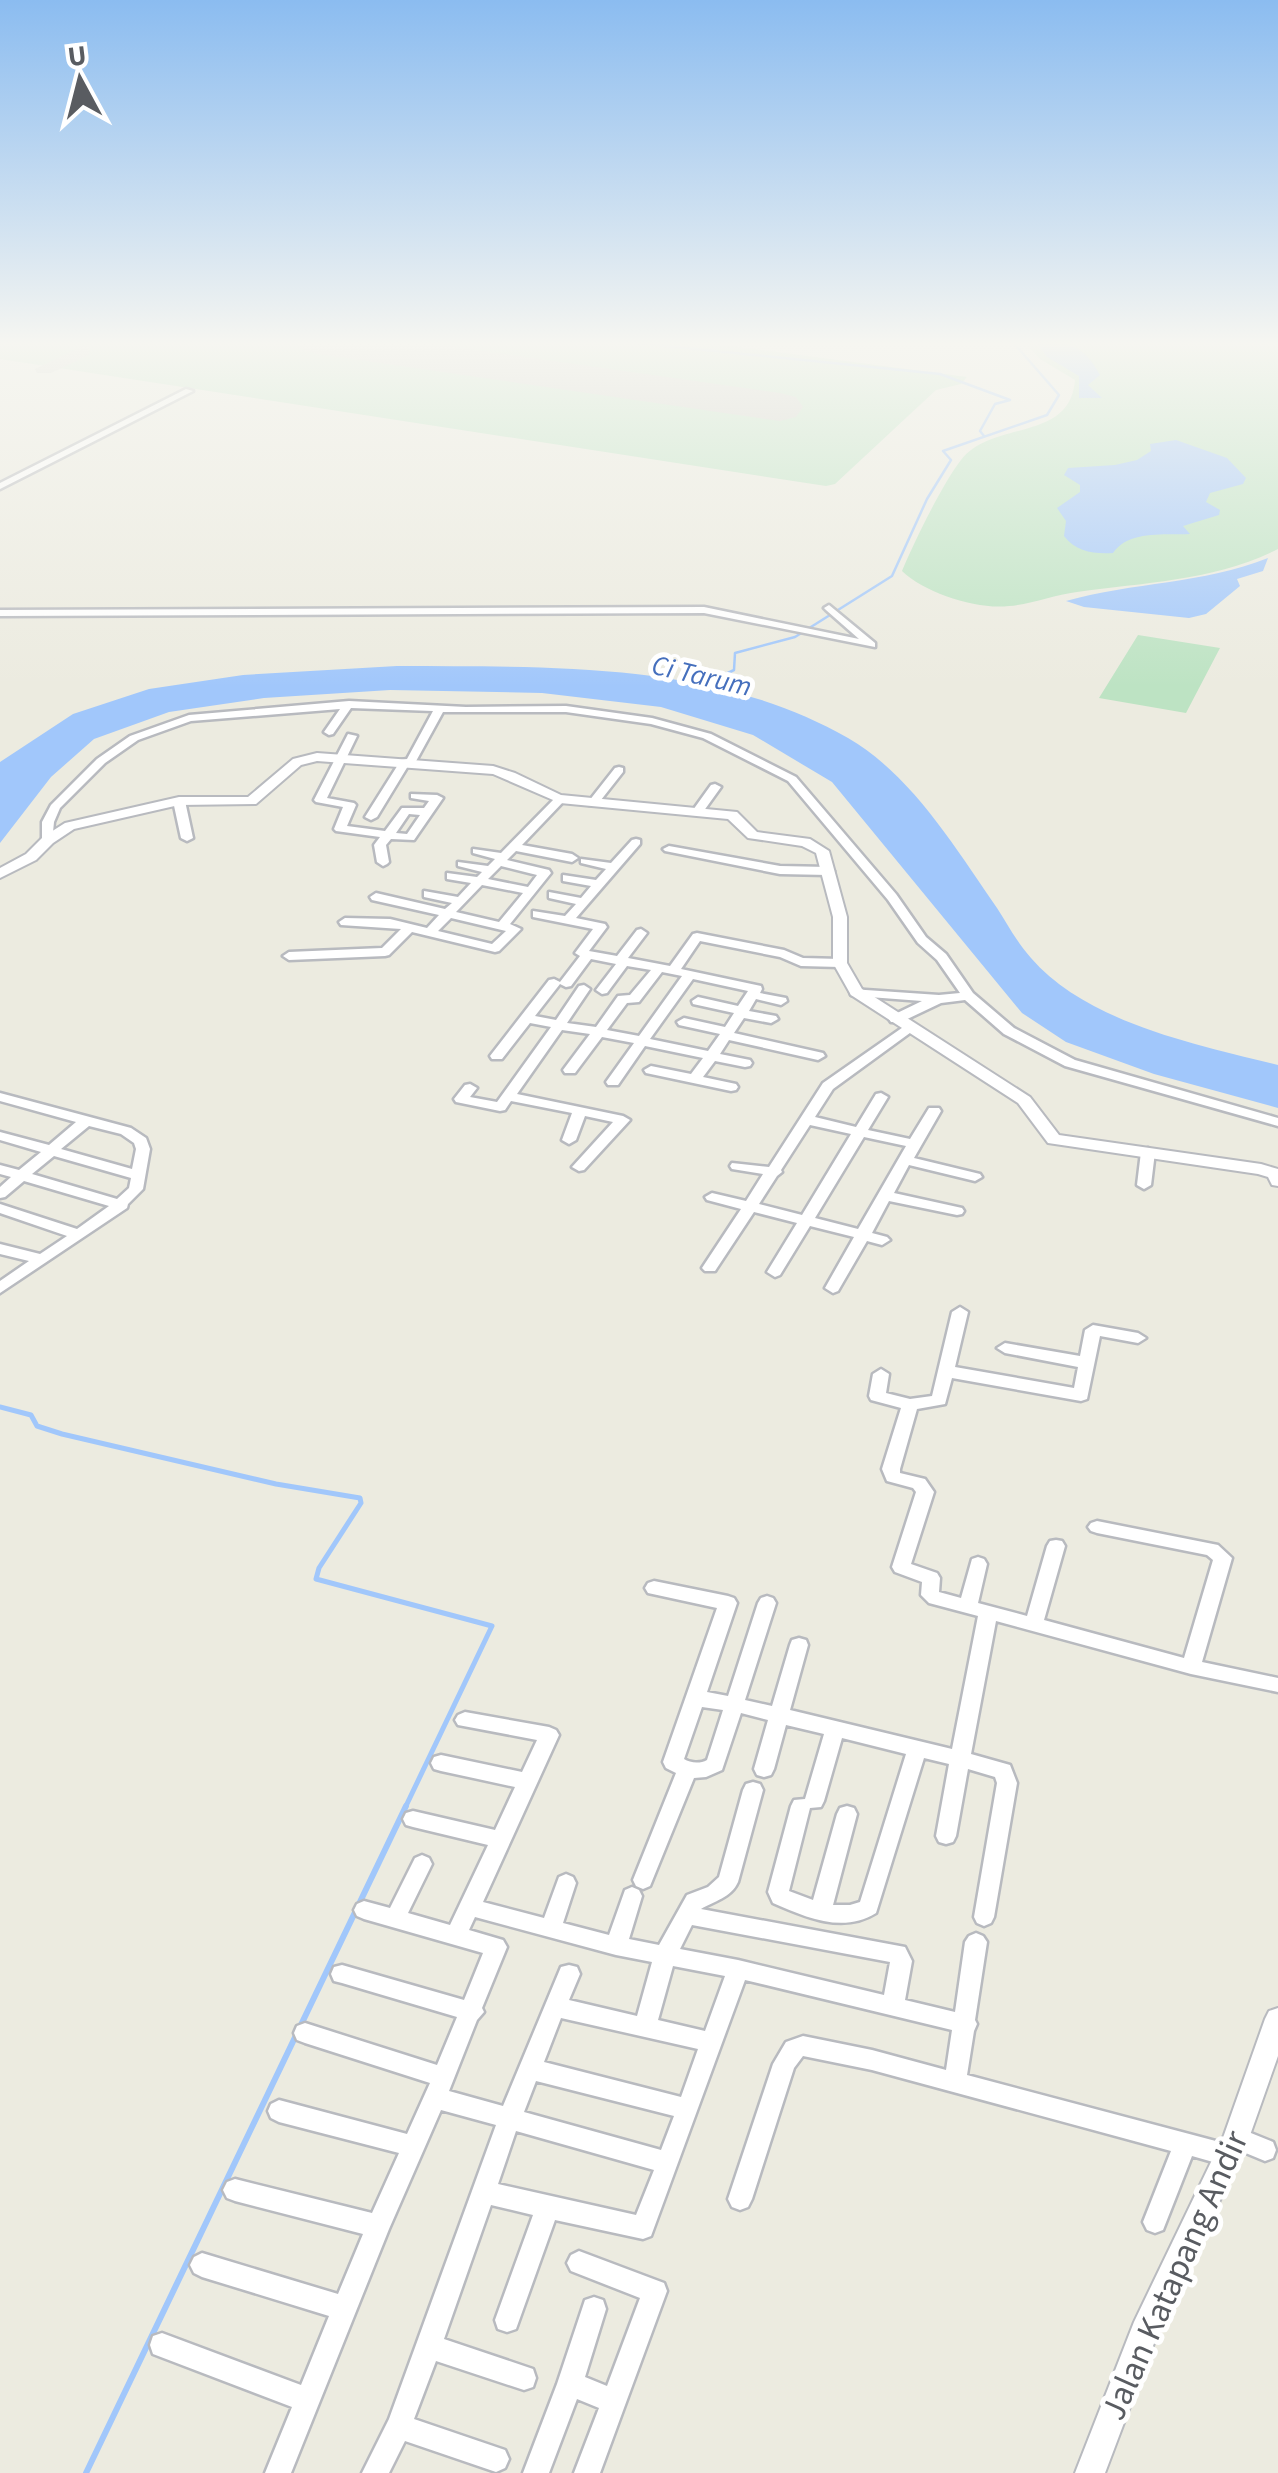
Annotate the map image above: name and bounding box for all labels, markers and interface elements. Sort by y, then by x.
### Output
north arrow [30,30,130,130]
text: U [65,35,89,77]
water label: Ci Tarum [648,645,756,707]
street label: Jalan Katapang Andir [1089,2122,1262,2428]

